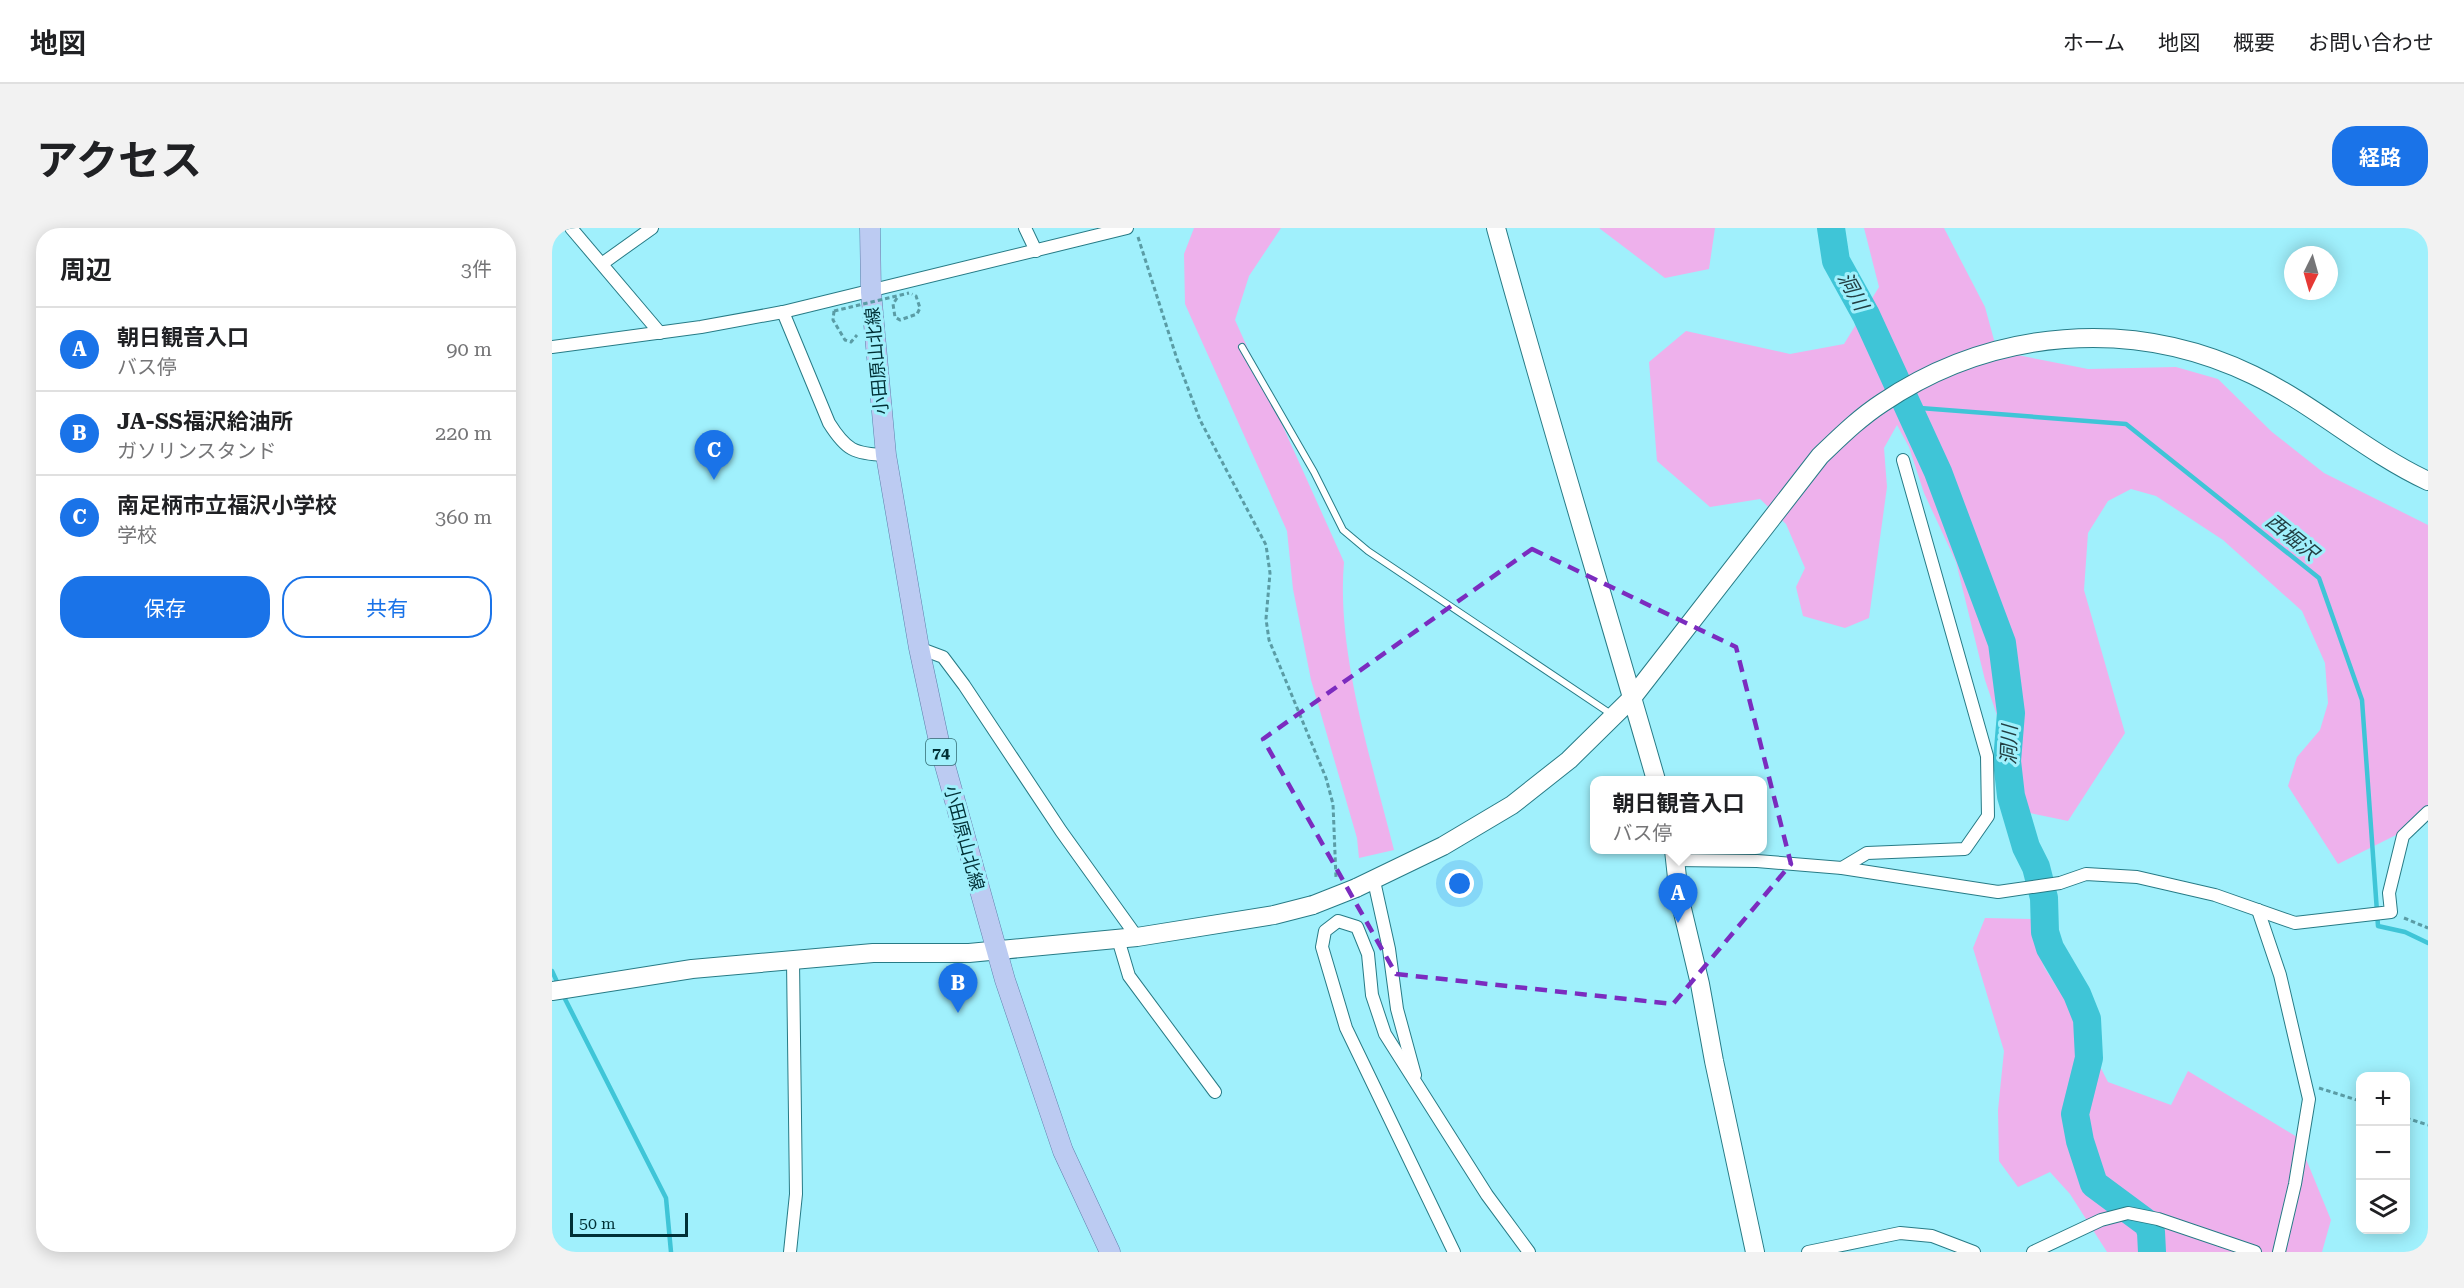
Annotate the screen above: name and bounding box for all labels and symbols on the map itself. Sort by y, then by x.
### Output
north arrow [2284,246,2338,300]
water label: 洞川 [1833,268,1874,316]
street label: 小田原山北線 [861,306,892,416]
pin: C [694,430,734,480]
water label: 西堀沢 [2261,509,2325,567]
water label: 洞川 [1996,723,2022,765]
road number: 74 [926,739,956,765]
street label: 小田原山北線 [940,783,989,893]
your location [1445,869,1474,898]
pin: A [1658,874,1698,923]
pin: B [938,964,978,1013]
scale bar [570,1210,688,1238]

